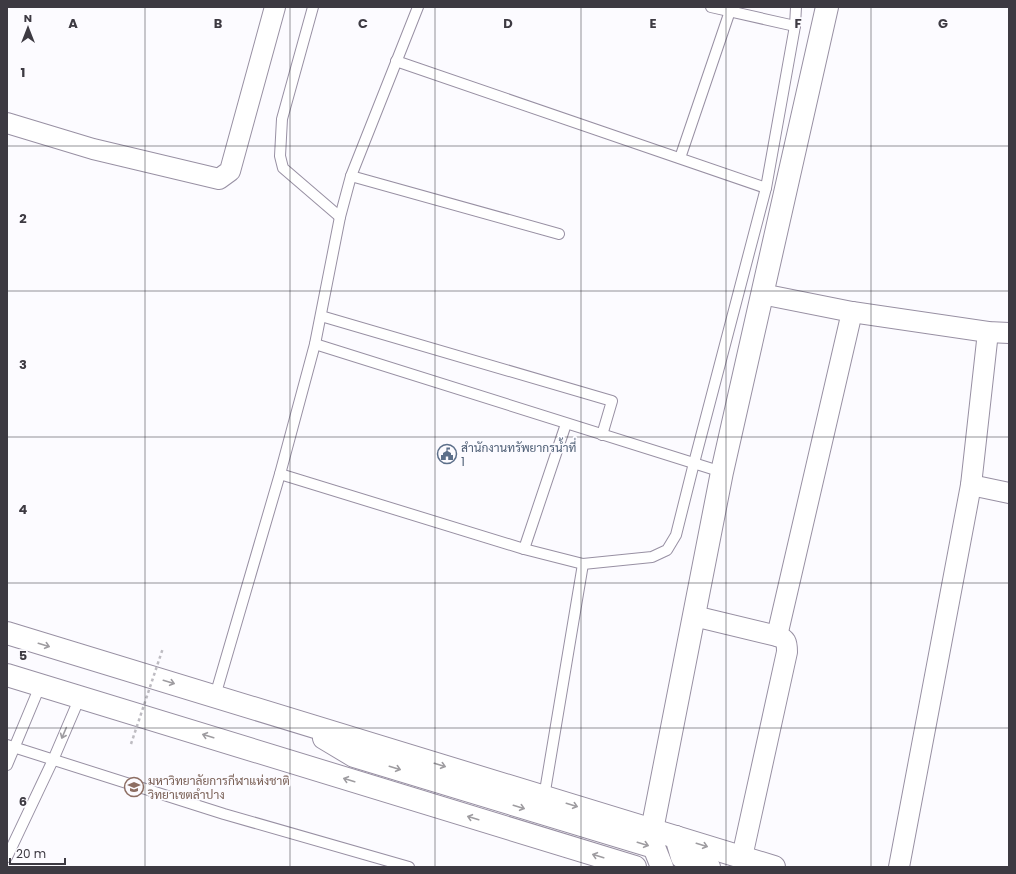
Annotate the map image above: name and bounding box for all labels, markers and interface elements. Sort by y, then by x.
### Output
north arrow [8,8,48,48]
text: N [24,10,32,26]
text: A [68,14,78,33]
text: B [214,14,223,33]
text: C [358,14,368,33]
text: D [503,14,513,33]
text: E [649,14,657,33]
text: F [794,14,802,33]
text: G [938,14,948,33]
text: 1 [21,63,25,82]
text: 2 [19,209,27,228]
text: 3 [19,355,27,374]
place label: สำนักงานทรัพยากรน้ำที่ 1 [461,437,576,470]
public building icon: สำนักงานทรัพยากรน้ำที่ 1 [436,443,458,465]
text: 4 [19,500,28,519]
one-way arrow [38,642,51,649]
text: 5 [19,646,27,665]
one-way arrow [162,679,175,686]
one-way arrow [60,727,67,739]
one-way arrow [202,732,214,740]
one-way arrow [433,762,446,769]
one-way arrow [388,765,401,772]
place label: มหาวิทยาลัยการกีฬาแห่งชาติ วิทยาเขตลำปาง [147,772,290,803]
school or university icon: มหาวิทยาลัยการกีฬาแห่งชาติ วิทยาเขตลำปาง [123,776,145,798]
one-way arrow [343,776,356,783]
text: 6 [19,792,27,811]
one-way arrow [565,802,578,809]
one-way arrow [513,803,525,811]
one-way arrow [467,814,480,821]
scale bar [10,840,65,866]
one-way arrow [637,841,650,848]
one-way arrow [696,842,709,849]
text: 20 m [16,845,46,862]
one-way arrow [591,852,604,859]

